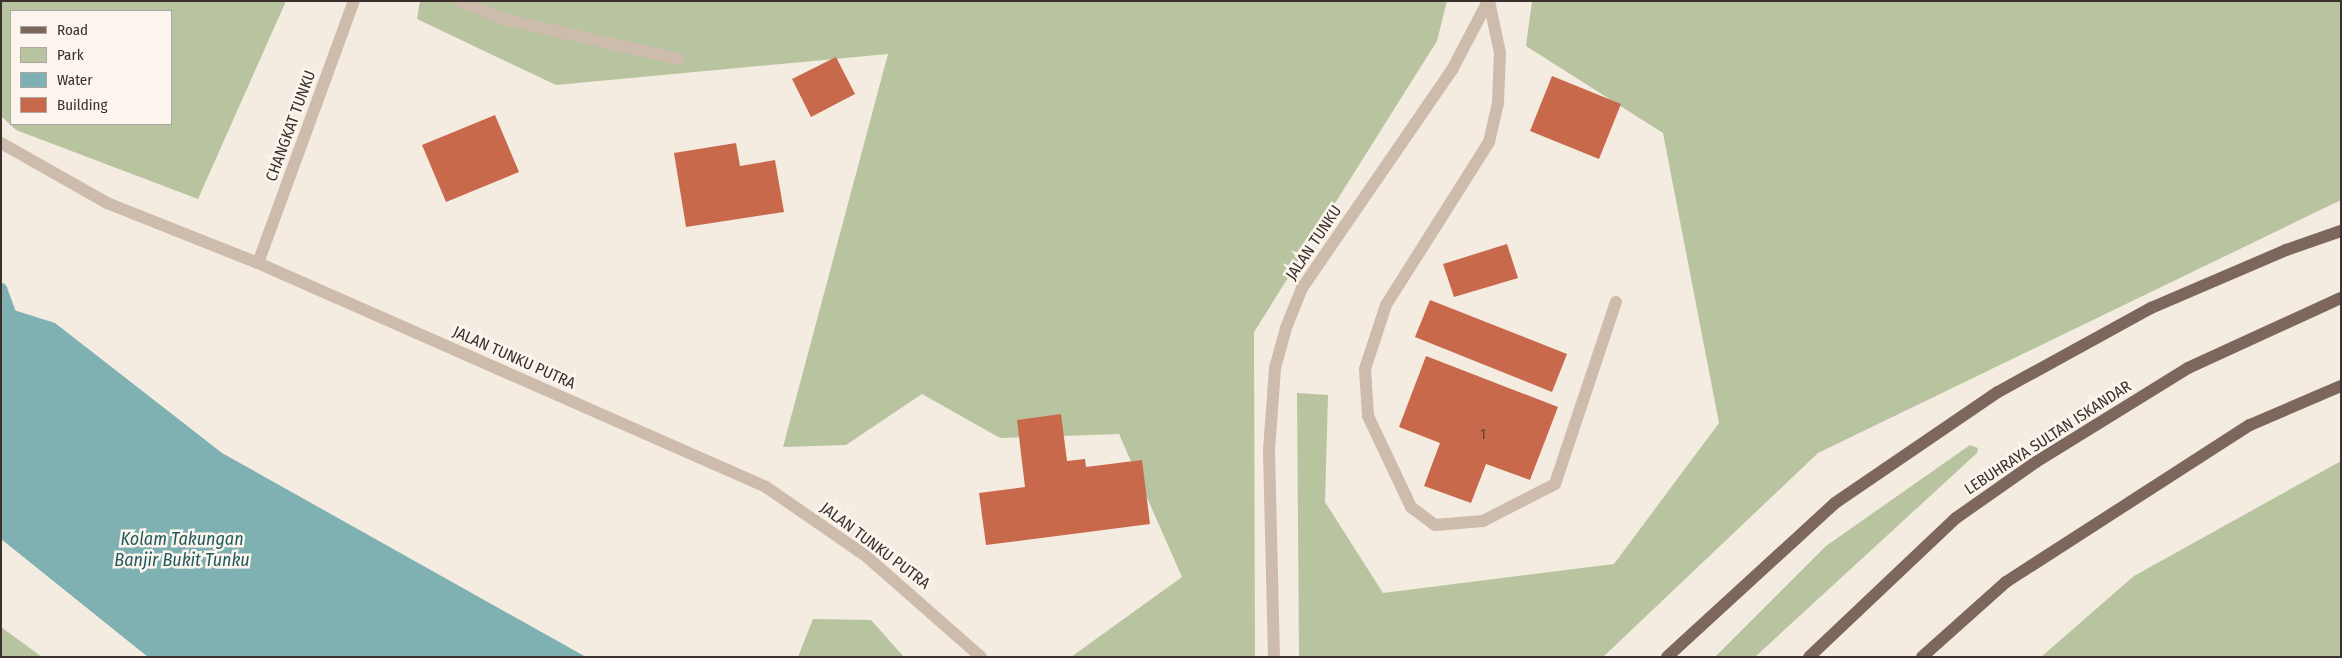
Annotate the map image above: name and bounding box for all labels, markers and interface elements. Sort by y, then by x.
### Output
legend [10,10,172,125]
text: Road [57,21,88,39]
text: Park [57,46,84,64]
street label: CHANGKAT TUNKU [262,68,320,184]
text: Water [57,71,92,89]
text: Building [57,96,108,114]
street label: JALAN TUNKU [1282,202,1346,284]
street label: JALAN TUNKU PUTRA [450,322,578,394]
street label: LEBUHRAYA SULTAN ISKANDAR [1961,377,2135,499]
house number: 1 [1480,427,1486,443]
street label: JALAN TUNKU PUTRA [816,499,934,593]
water label: Kolam Takungan Banjir Bukit Tunku [114,529,250,572]

